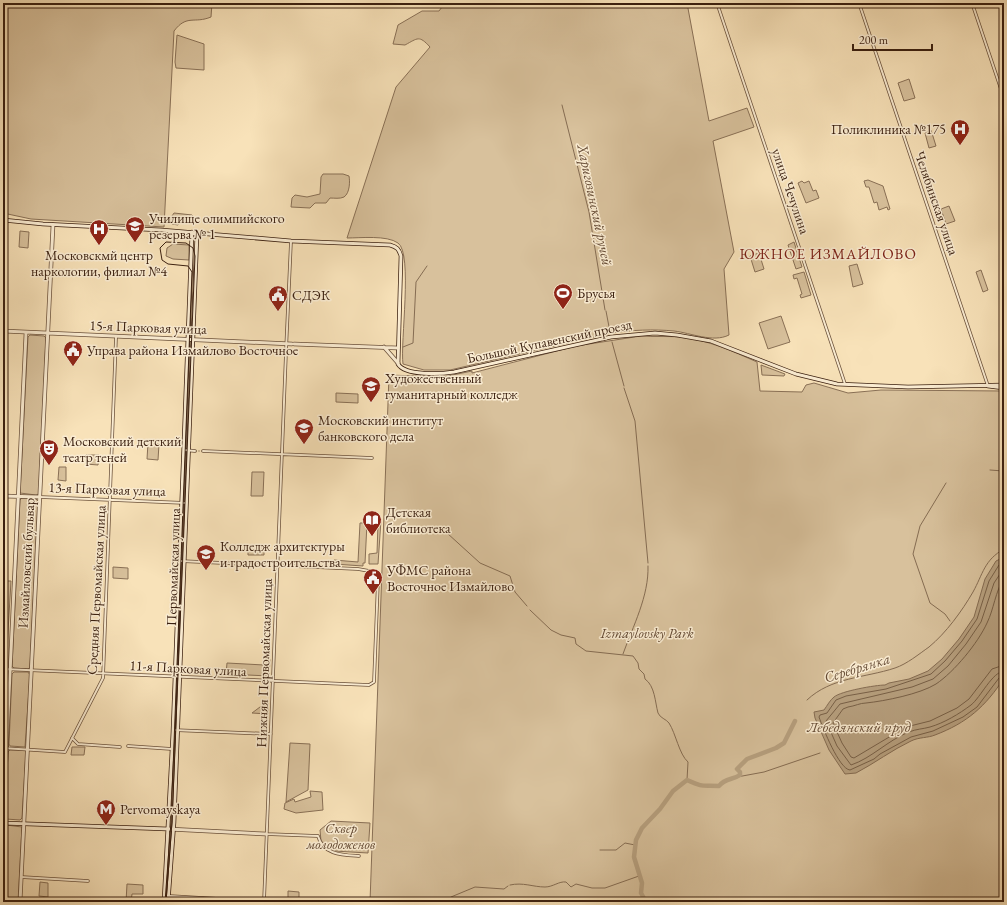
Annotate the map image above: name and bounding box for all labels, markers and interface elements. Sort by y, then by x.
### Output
scale bar [853,26,932,52]
text: 200 m [859,32,889,48]
hospital icon: Поликлиника №175 [949,118,971,146]
place label: Поликлиника №175 [831,120,946,138]
water label: Харигозинский ручей [573,142,618,268]
street label: улица Чечулина [768,146,814,237]
street label: Челябинская улица [911,149,963,258]
place label: Училище олимпийского резерва № 1 [148,209,285,243]
school or university icon: Училище олимпийского резерва № 1 [124,215,146,243]
hospital icon: Московскмй центр наркологии, филиал №4 [88,218,110,246]
district label: ЮЖНОЕ ИЗМАЙЛОВО [739,244,917,263]
place label: Московскмй центр наркологии, филиал №4 [31,246,167,280]
sports icon: Брусья [552,282,574,310]
public building icon: СДЭК [267,284,289,312]
place label: Брусья [577,284,615,302]
place label: СДЭК [292,286,331,304]
street label: Большой Купавенский проезд [465,315,634,367]
street label: 15-я Парковая улица [89,316,207,338]
public building icon: Управа района Измайлово Восточное [62,339,84,367]
place label: Управа района Измайлово Восточное [86,341,299,359]
place label: Художественный гуманитарный колледж [384,369,518,403]
school or university icon: Художественный гуманитарный колледж [360,375,382,403]
place label: Московский институт банковского дела [318,411,443,445]
school or university icon: Московский институт банковского дела [293,417,315,445]
place label: Московский детский театр теней [63,432,182,466]
theatre icon: Московский детский театр теней [38,438,60,466]
street label: 13-я Парковая улица [48,478,166,500]
street label: Измайловский бульвар [14,497,38,629]
place label: Детская библиотека [386,503,451,537]
street label: Средняя Первомайская улица [83,504,109,675]
street label: Первомайская улица [162,507,184,626]
library icon: Детская библиотека [361,509,383,537]
place label: Колледж архитектуры и градостроительства [220,537,345,571]
school or university icon: Колледж архитектуры и градостроительства [195,543,217,571]
place label: УФМС района Восточное Измайлово [386,561,514,595]
public building icon: УФМС района Восточное Измайлово [362,567,384,595]
street label: Нижняя Первомайская улица [252,578,276,748]
park label: Izmaylovsky Park [599,624,694,642]
water label: Серебрянка [822,648,892,687]
street label: 11-я Парковая улица [129,656,247,680]
water label: Лебедянский пруд [806,717,911,736]
metro station icon: Pervomayskaya [95,798,117,826]
place label: Pervomayskaya [120,800,201,818]
park label: Сквер молодоженов [306,819,376,853]

